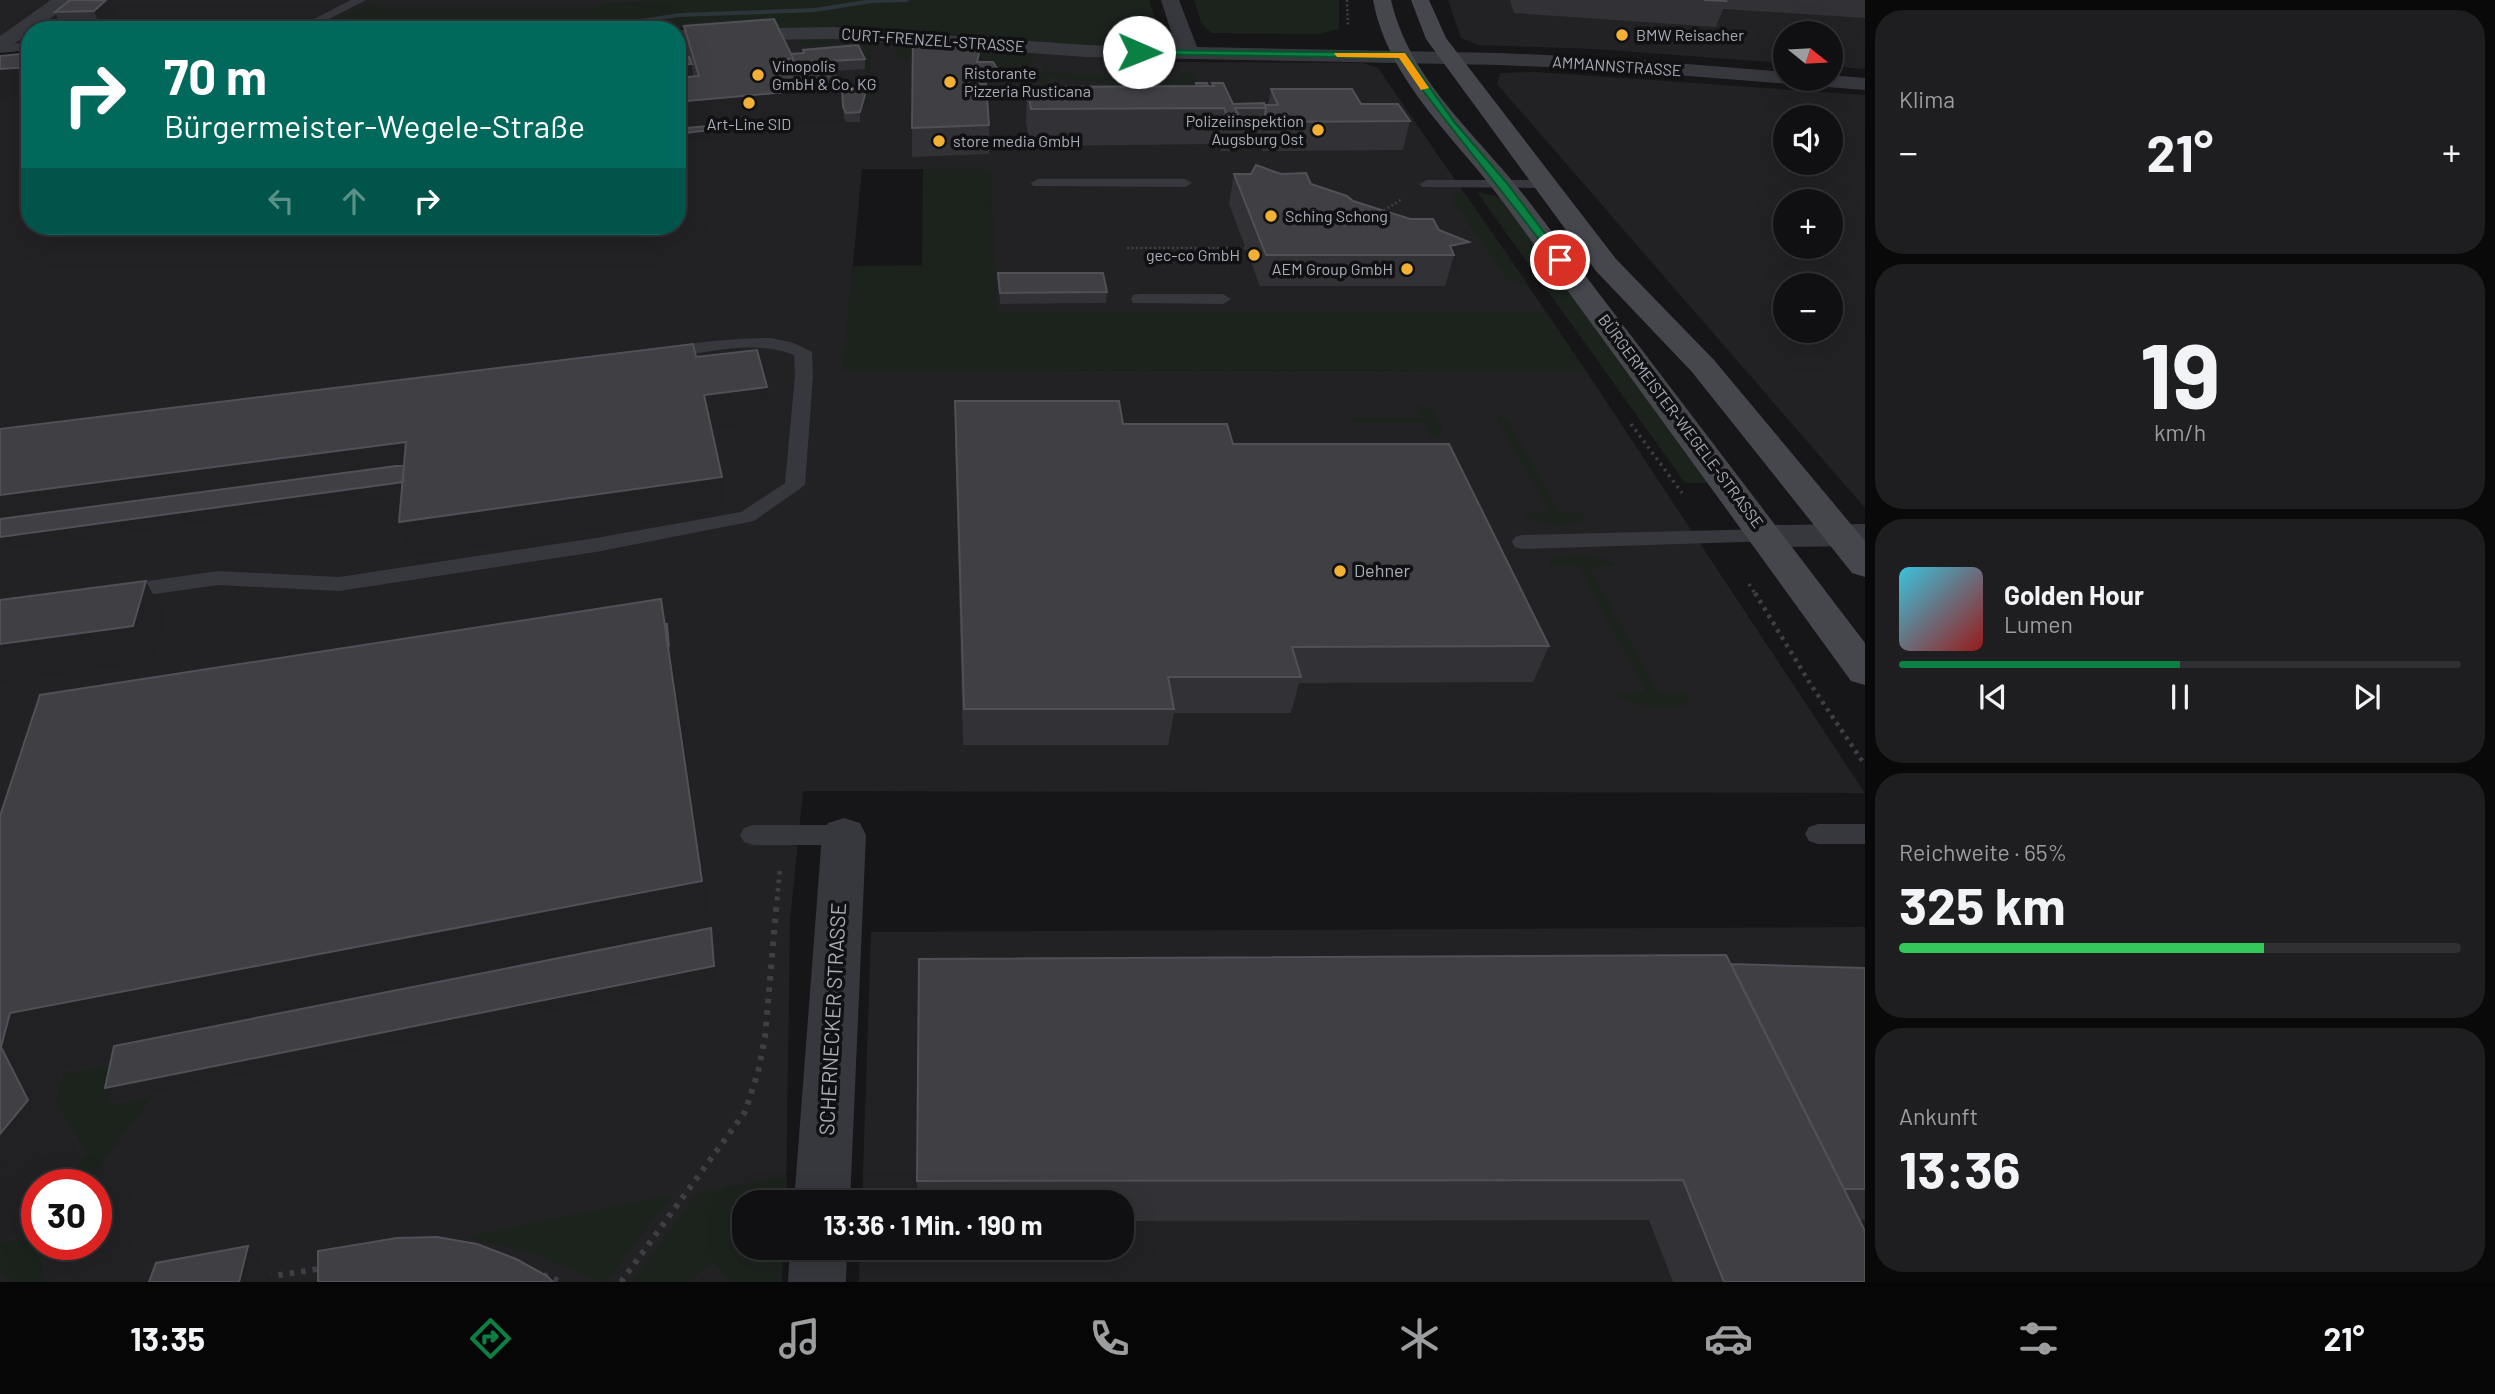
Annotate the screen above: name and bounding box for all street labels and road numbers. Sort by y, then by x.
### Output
street label: CURT-FRENZEL-STRASSE [841,24,1025,55]
street label: AMMANNSTRASSE [1552,51,1682,80]
street label: BÜRGERMEISTER-WEGELE-STRASSE [1595,310,1768,531]
street label: SCHERNECKER STRASSE [813,902,850,1136]

